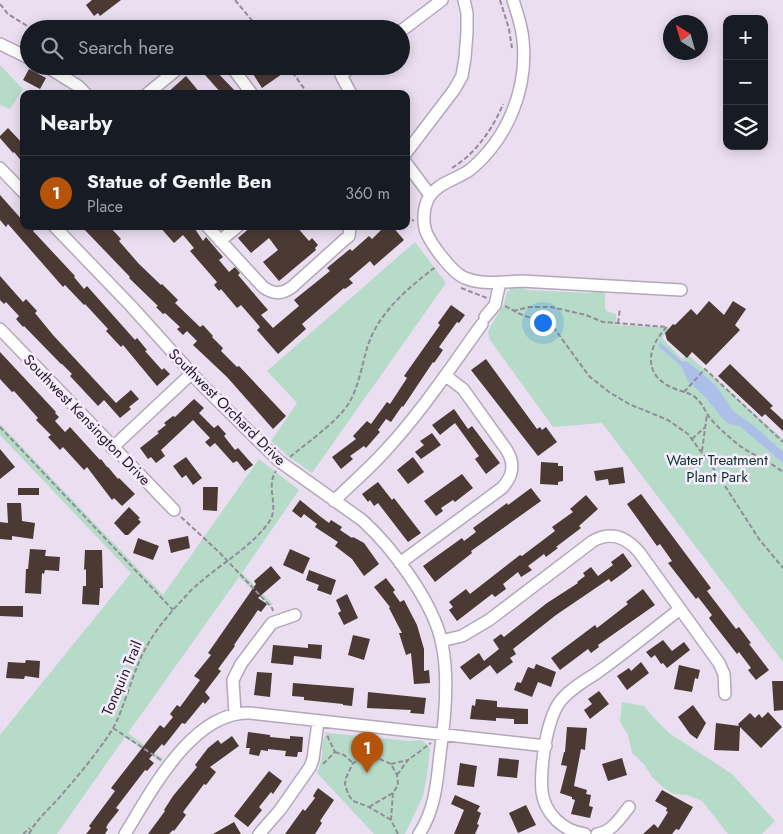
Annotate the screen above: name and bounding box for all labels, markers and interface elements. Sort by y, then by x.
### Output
north arrow [663,15,708,60]
map controls [723,15,768,150]
button: + [723,15,768,60]
search box [20,20,410,75]
icon: search [38,34,66,62]
text: Search here [78,34,174,61]
button: − [723,60,768,105]
button: layers [723,105,768,150]
text: Nearby [40,108,112,138]
text: Statue of Gentle Ben [87,168,272,195]
text: 1 [52,182,60,205]
text: 360 m [345,182,390,205]
text: Place [87,195,123,218]
your location [530,310,556,336]
street label: Southwest Orchard Drive [163,343,291,471]
street label: Southwest Kensington Drive [18,349,156,491]
park label: Water Treatment Plant Park [666,449,768,488]
street label: Tonquin Trail [96,637,148,719]
pin: 1 [351,732,383,773]

